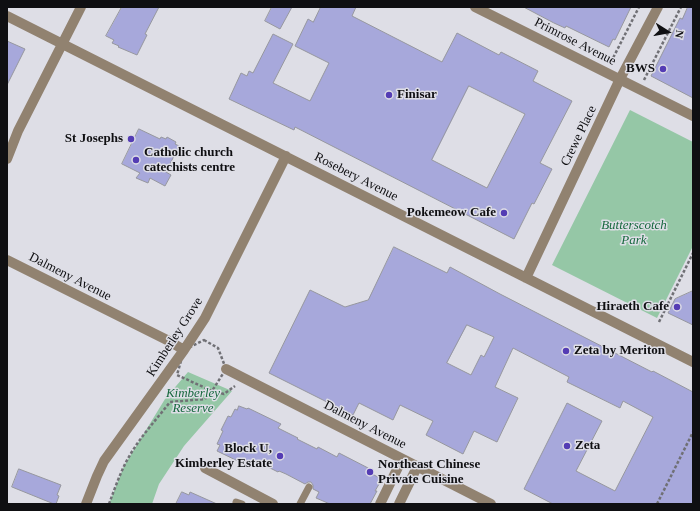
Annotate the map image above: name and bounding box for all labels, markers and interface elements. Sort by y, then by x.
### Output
north arrow [648,12,688,52]
street label: Primrose Avenue [532,15,618,69]
text: N [673,29,686,39]
place label: BWS [626,61,655,77]
marker: BWS [658,64,668,74]
place label: Finisar [397,87,437,103]
marker: Finisar [384,90,394,100]
street label: Crewe Place [558,103,600,169]
place label: St Josephs [65,131,123,147]
marker: St Josephs [126,134,136,144]
place label: Catholic church catechists centre [144,145,235,176]
street label: Rosebery Avenue [312,149,400,205]
marker: Catholic church catechists centre [131,155,141,165]
place label: Pokemeow Cafe [407,205,496,221]
marker: Pokemeow Cafe [499,208,509,218]
park label: Butterscotch Park [601,218,667,249]
street label: Dalmeny Avenue [26,250,114,304]
street label: Kimberley Grove [144,294,206,380]
place label: Hiraeth Cafe [596,299,669,315]
marker: Hiraeth Cafe [672,302,682,312]
place label: Zeta by Meriton [574,343,665,359]
marker: Zeta by Meriton [561,346,571,356]
park label: Kimberley Reserve [166,386,220,417]
street label: Dalmeny Avenue [321,398,409,452]
place label: Zeta [575,438,600,454]
place label: Block U, Kimberley Estate [175,441,272,472]
marker: Zeta [562,441,572,451]
marker: Block U, Kimberley Estate [275,451,285,461]
place label: Northeast Chinese Private Cuisine [378,457,480,488]
marker: Northeast Chinese Private Cuisine [365,467,375,477]

